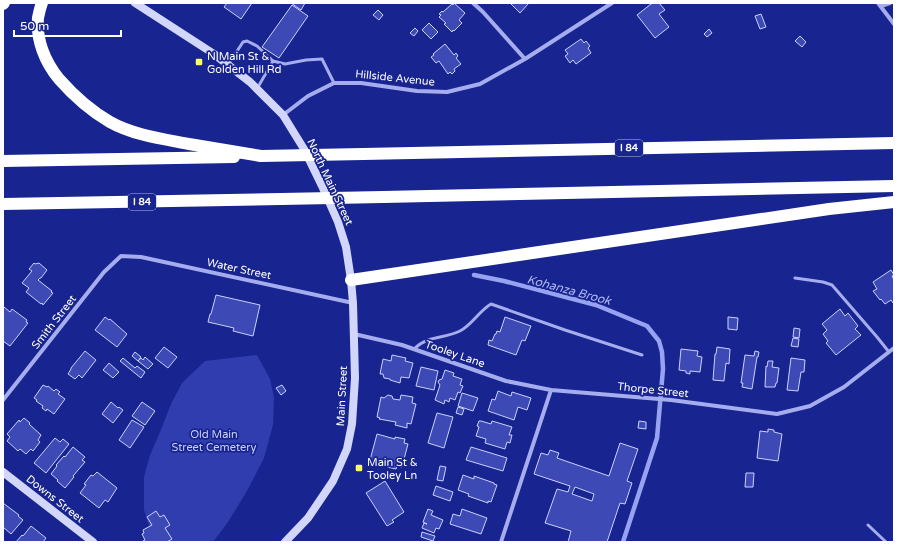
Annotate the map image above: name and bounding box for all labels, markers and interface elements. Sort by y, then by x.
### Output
scale bar [14,12,121,38]
text: 50 m [20,19,49,33]
place label: N Main St & Golden Hill Rd [207,50,282,76]
marker: N Main St & Golden Hill Rd [194,57,204,67]
street label: Hillside Avenue [355,67,435,89]
street label: North Main Street [304,137,356,227]
road number: I 84 [615,140,643,156]
road number: I 84 [128,194,156,210]
street label: Water Street [206,256,272,282]
water label: Kohanza Brook [525,272,614,308]
street label: Smith Street [29,292,79,352]
street label: Tooley Lane [423,338,487,370]
street label: Main Street [334,365,350,427]
street label: Thorpe Street [617,380,689,400]
park label: Old Main Street Cemetery [172,428,256,454]
place label: Main St & Tooley Ln [367,456,418,482]
marker: Main St & Tooley Ln [354,463,364,473]
street label: Downs Street [24,472,86,526]

